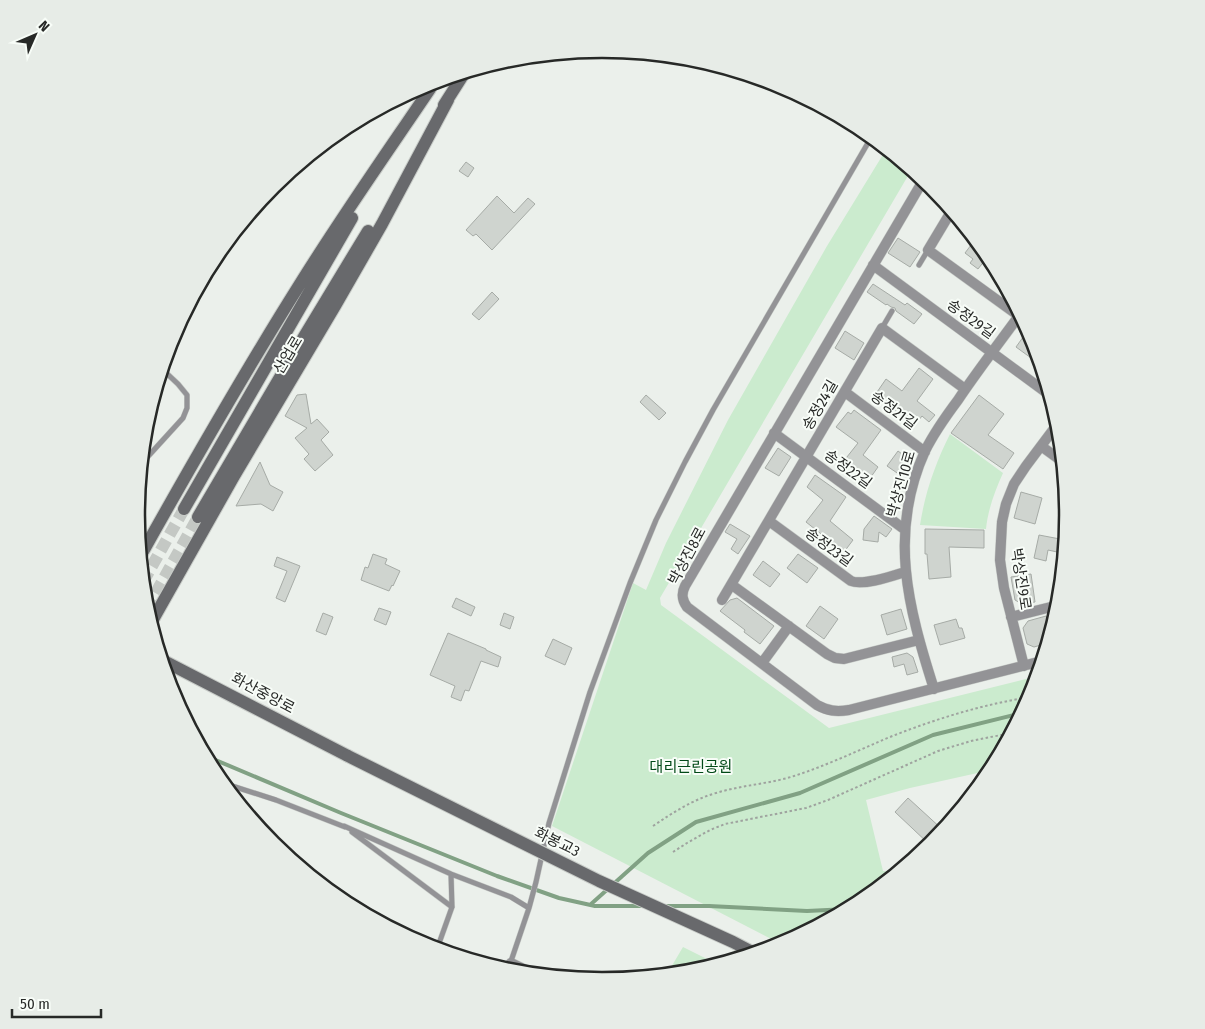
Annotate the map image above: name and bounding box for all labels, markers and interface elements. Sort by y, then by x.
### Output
north arrow [10,10,60,60]
text: N [35,17,53,35]
street label: 송정29길 [943,295,999,343]
street label: 산업로 [270,333,306,377]
street label: 송정24길 [798,377,842,433]
street label: 송정21길 [867,387,921,433]
street label: 송정22길 [821,446,875,492]
street label: 박상진10로 [883,448,919,520]
street label: 박상진8로 [664,524,710,588]
street label: 송정23길 [802,524,856,570]
street label: 박상진9로 [1007,547,1035,611]
street label: 화산중앙로 [228,669,298,717]
park label: 대리근린공원 [650,758,732,776]
street label: 화봉교3 [531,823,583,861]
scale bar [12,986,101,1018]
text: 50 m [20,995,50,1013]

